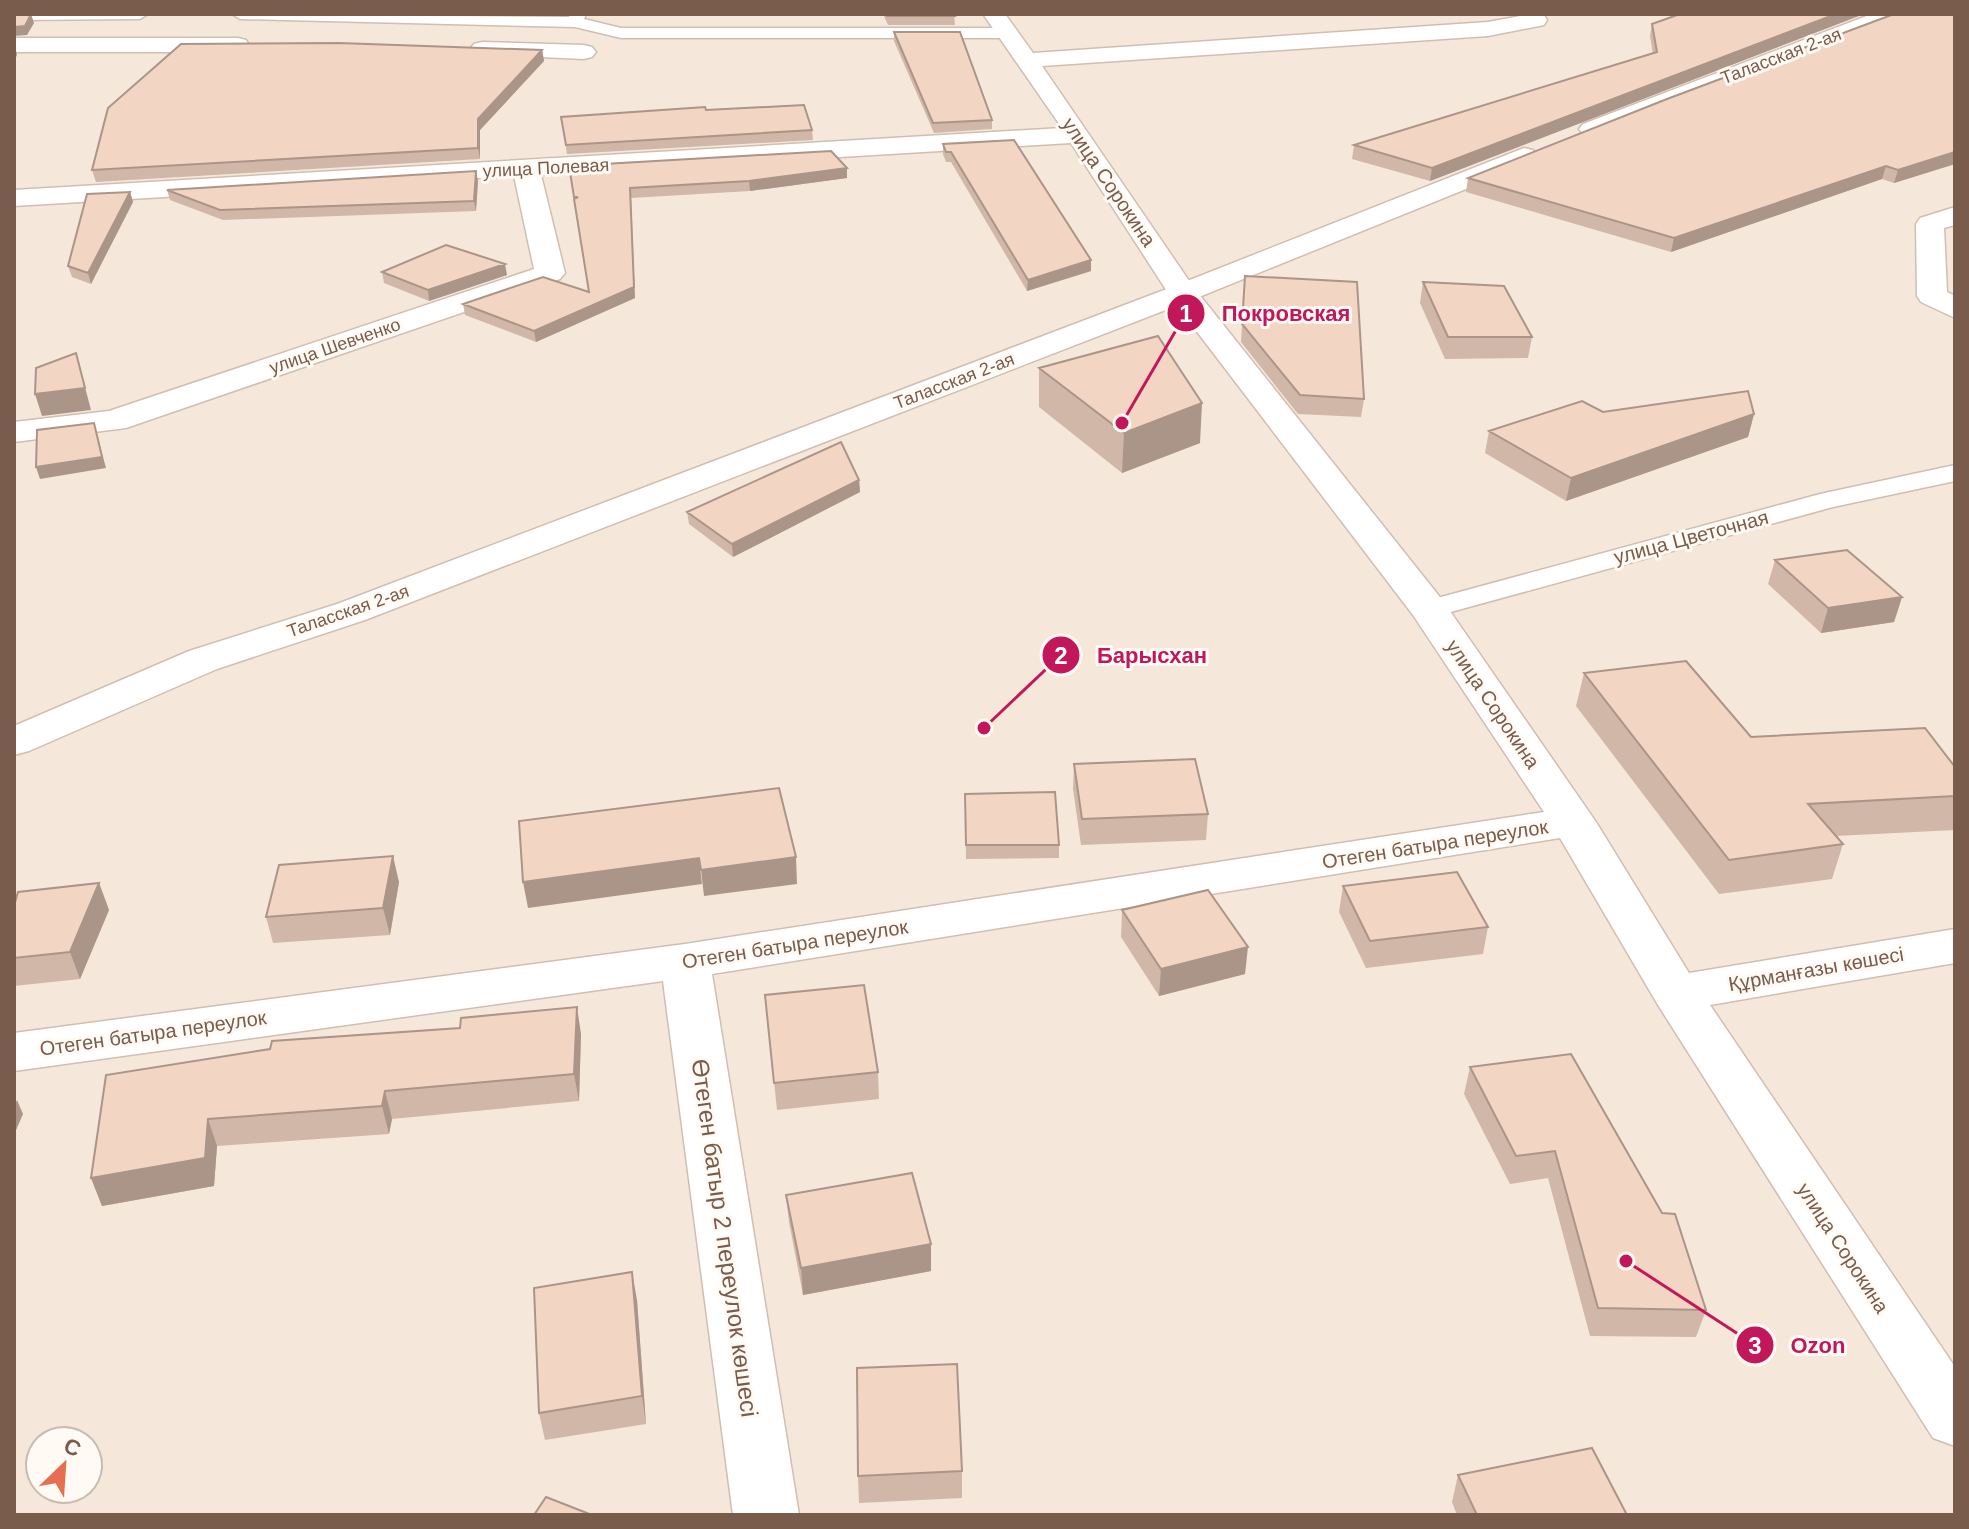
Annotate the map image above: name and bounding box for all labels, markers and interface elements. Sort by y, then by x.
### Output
street label: Таласская 2-ая [1718,24,1844,88]
street label: улица Сорокина [1058,113,1161,251]
street label: улица Полевая [482,155,610,181]
callout: Покровская [1166,290,1366,336]
text: 1 [1179,300,1193,327]
text: Покровская [1222,301,1350,326]
street label: улица Шевченко [267,314,403,378]
street label: Таласская 2-ая [891,349,1017,413]
street label: улица Цветочная [1611,506,1771,568]
street label: Таласская 2-ая [284,581,412,641]
callout: Барысхан [1041,632,1223,678]
street label: улица Сорокина [1442,635,1545,773]
text: 2 [1054,642,1068,669]
text: Барысхан [1097,643,1207,668]
street label: Отеген батыра переулок [1320,815,1550,873]
street label: Отеген батыра переулок [680,915,910,973]
street label: Құрманғазы көшесі [1727,943,1905,995]
street label: Отеген батыра переулок [38,1006,268,1060]
street label: Өтеген батыр 2 переулок көшесі [686,1057,764,1419]
street label: улица Сорокина [1793,1179,1894,1318]
callout: Ozon [1735,1322,1862,1368]
text: 3 [1748,1332,1762,1359]
text: Ozon [1791,1333,1846,1358]
north arrow [24,1425,104,1505]
text: С [60,1433,85,1462]

